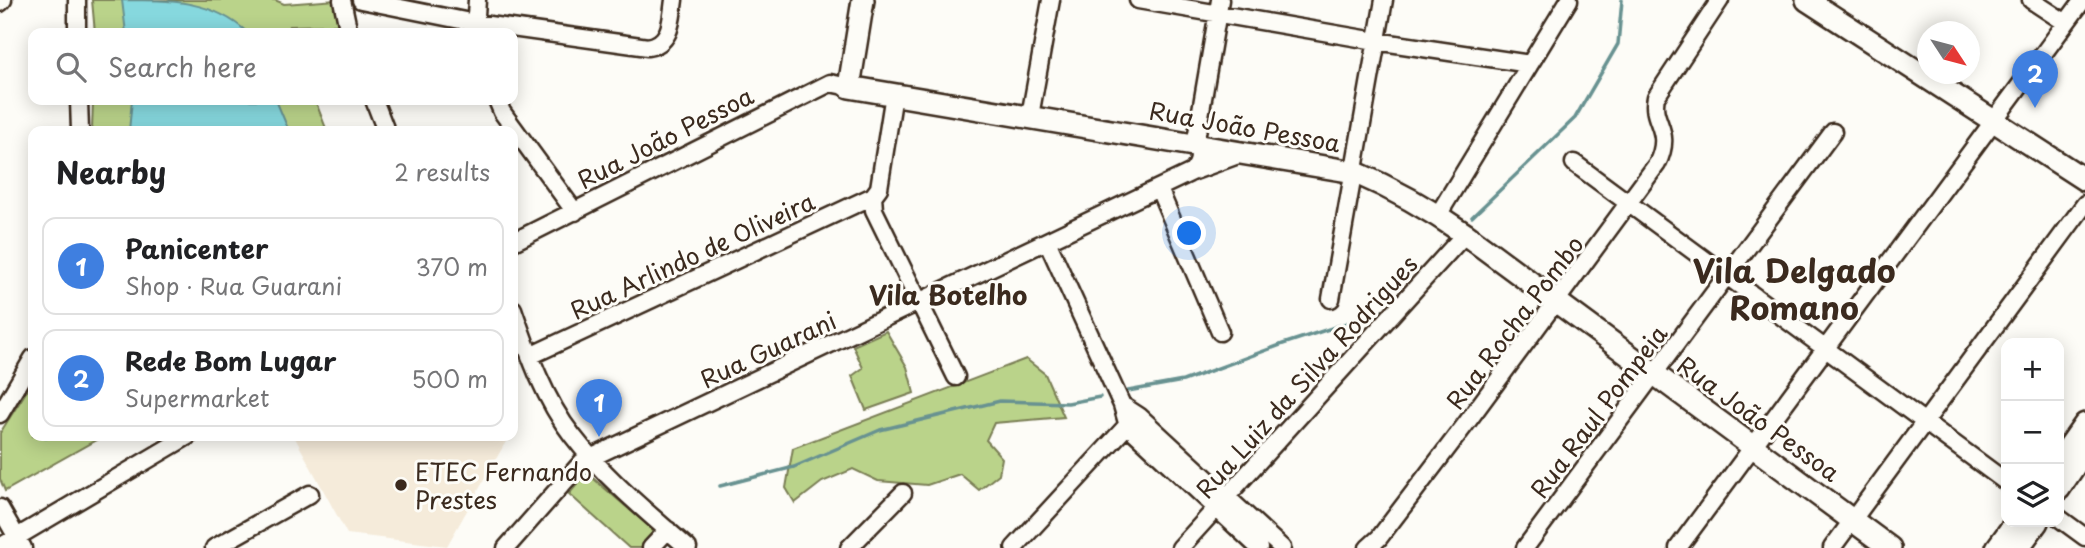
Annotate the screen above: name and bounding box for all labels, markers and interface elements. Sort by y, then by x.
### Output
north arrow [1917,21,1980,84]
search box [28,28,518,105]
text: Search here [108,47,257,86]
icon: search [52,48,90,86]
pin: 2 [2012,50,2058,108]
street label: Rua João Pessoa [571,77,759,197]
street label: Rua João Pessoa [1147,91,1343,161]
text: Nearby [56,149,166,194]
text: 2 results [394,154,490,189]
street label: Rua Arlindo de Oliveira [564,182,821,327]
your location [1172,216,1206,250]
street label: Rua Rocha Pombo [1437,228,1591,416]
text: Panicenter [125,229,268,268]
street label: Rua Luiz da Silva Rodrigues [1187,246,1425,506]
district label: Vila Delgado Romano [1692,246,1896,331]
text: 1 [76,249,87,284]
text: 370 m [415,249,488,284]
text: Shop · Rua Guarani [125,268,342,303]
district label: Vila Botelho [869,275,1027,314]
street label: Rua Guarani [694,302,842,396]
street label: Rua Raul Pompeia [1521,317,1675,505]
map controls [2001,338,2064,527]
button: + [2001,338,2064,401]
text: Rede Bom Lugar [125,341,336,380]
street label: Rua João Pessoa [1670,347,1848,489]
text: 2 [73,361,89,396]
text: 500 m [411,361,488,396]
pin: 1 [576,379,622,437]
text: Supermarket [125,380,269,415]
button: − [2001,401,2064,464]
place label: ETEC Fernando Prestes [415,453,592,517]
button: layers [2001,464,2064,527]
marker: ETEC Fernando Prestes [393,477,409,493]

